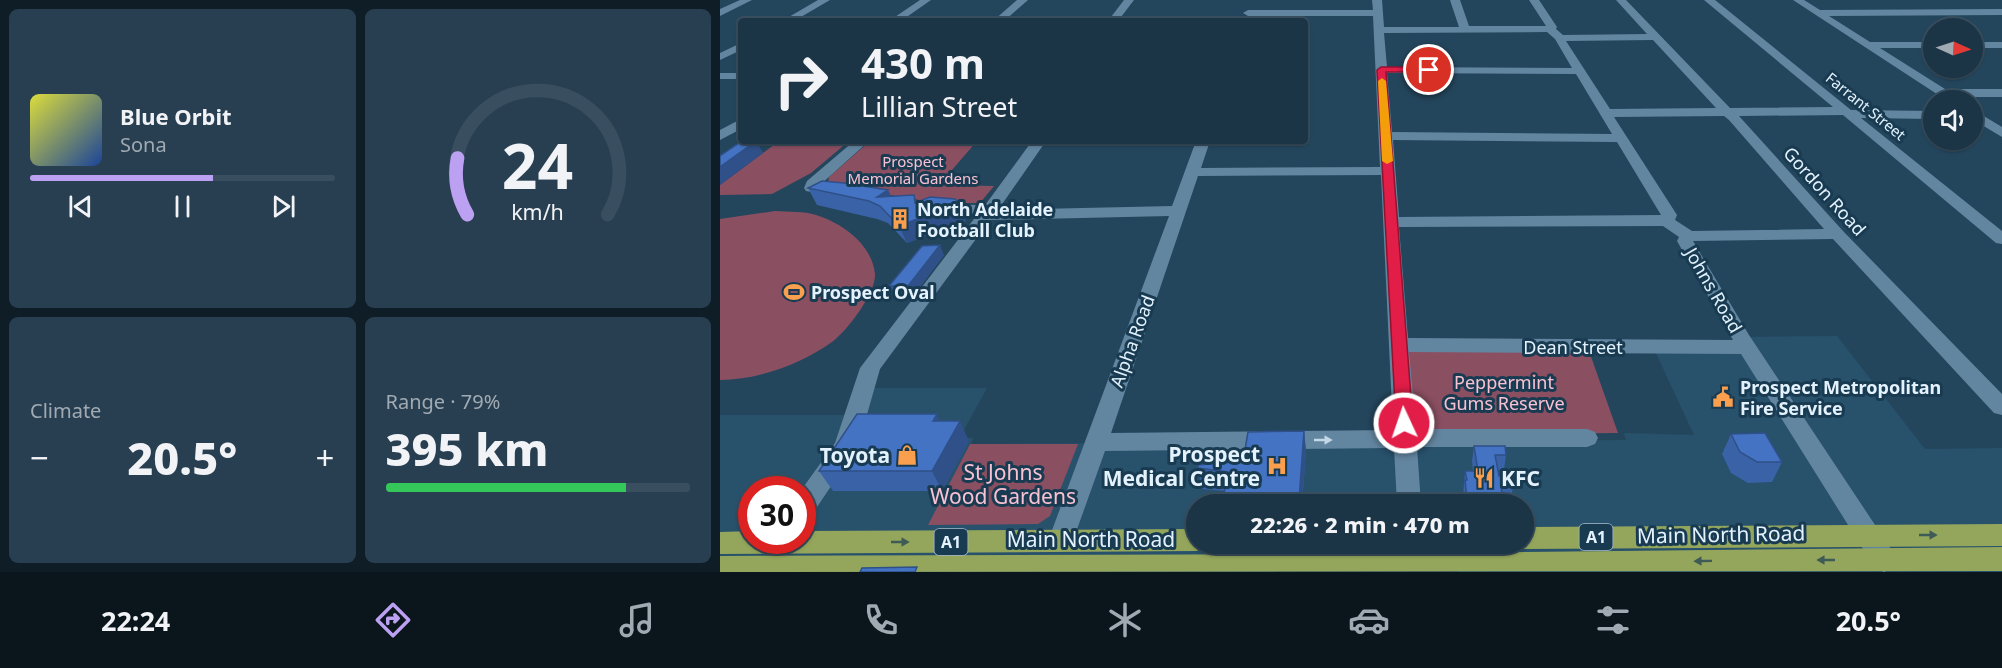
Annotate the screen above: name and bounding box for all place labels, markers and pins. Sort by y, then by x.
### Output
pin [1403,44,1454,95]
place label: North Adelaide Football Club [917,197,1053,242]
building icon: North Adelaide Football Club [888,207,912,231]
sports icon: Prospect Oval [782,280,806,304]
place label: Prospect Oval [811,280,935,304]
place label: Prospect Metropolitan Fire Service [1740,375,1941,420]
public building icon: Prospect Metropolitan Fire Service [1711,385,1735,409]
place label: Prospect Medical Centre [1103,440,1260,492]
place label: Toyota [820,441,890,469]
shop icon: Toyota [895,443,919,467]
hospital icon: Prospect Medical Centre [1265,454,1289,478]
place label: KFC [1501,464,1540,492]
restaurant icon: KFC [1472,466,1496,490]

